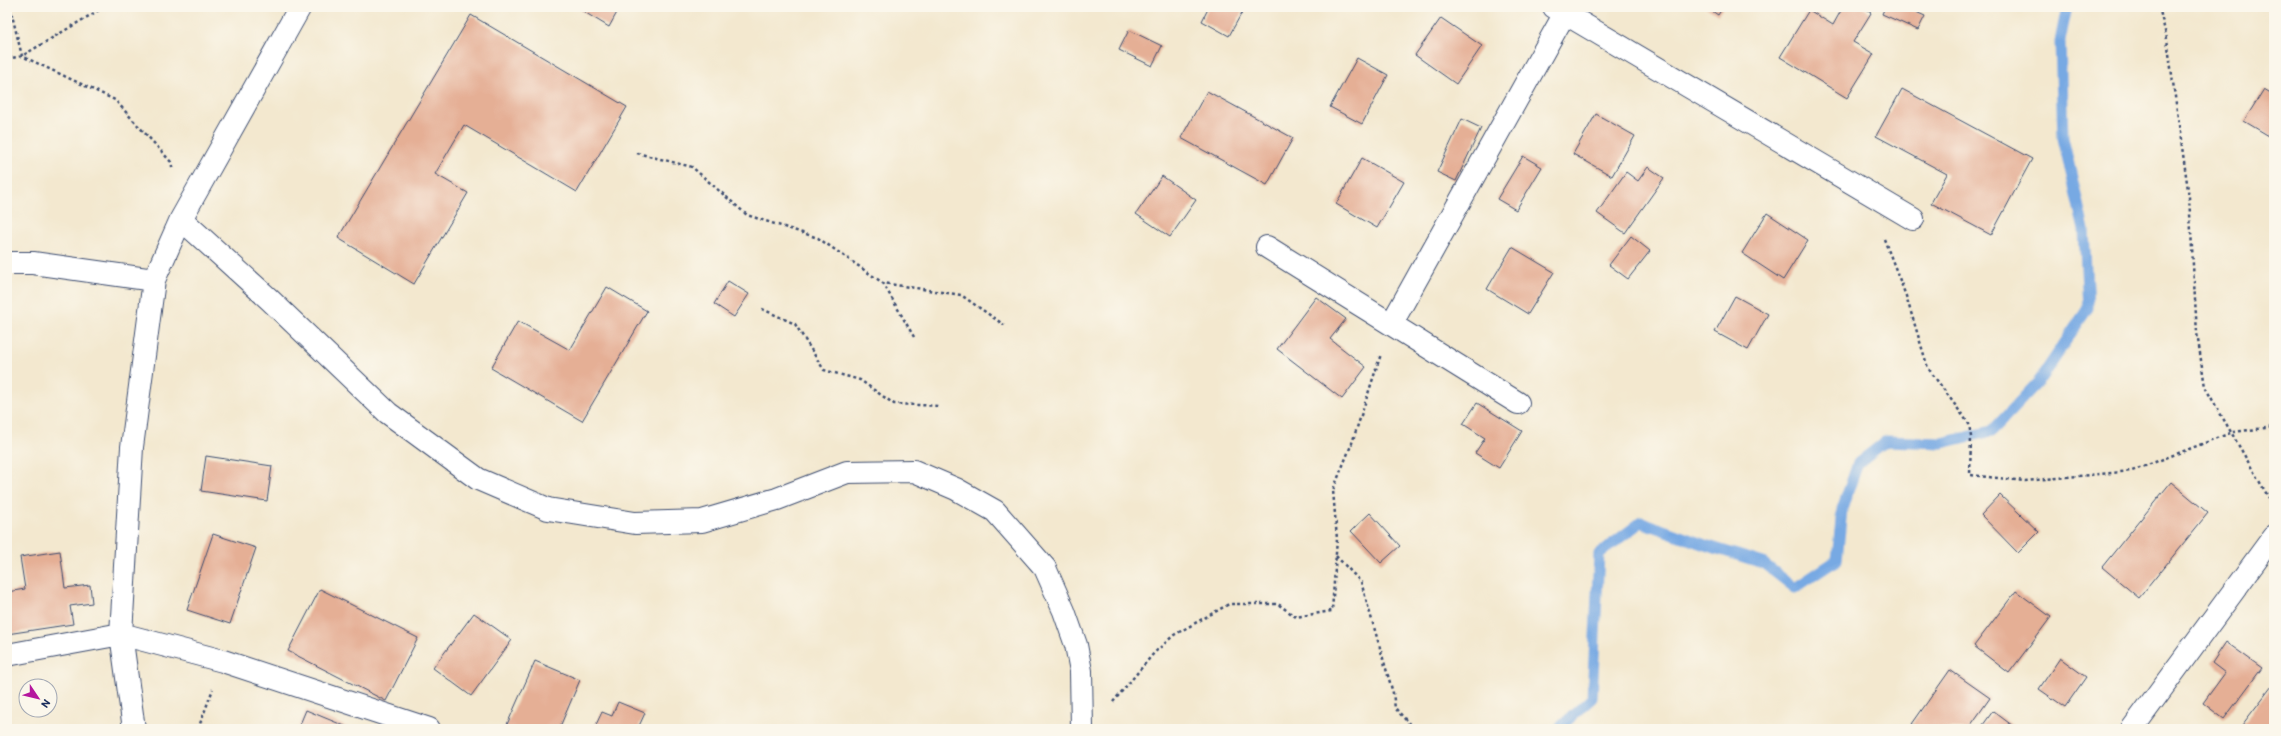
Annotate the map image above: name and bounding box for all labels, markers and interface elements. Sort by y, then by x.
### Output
north arrow [18,678,58,718]
text: N [38,697,53,710]

